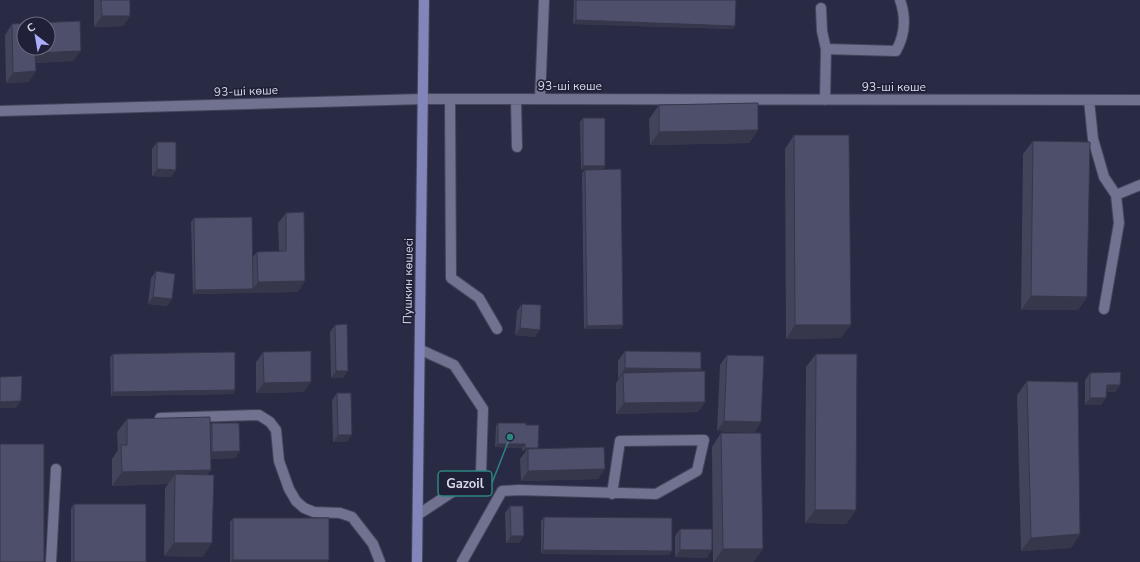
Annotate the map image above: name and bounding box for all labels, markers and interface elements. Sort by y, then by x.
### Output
north arrow [16,16,56,56]
text: С [24,19,39,36]
street label: 93-ші көше [538,78,602,94]
street label: 93-ші көше [862,79,926,95]
street label: 93-ші көше [214,82,278,100]
street label: Пушкин көшесі [399,238,417,324]
callout: Gazoil [438,471,492,496]
text: Gazoil [446,475,485,493]

